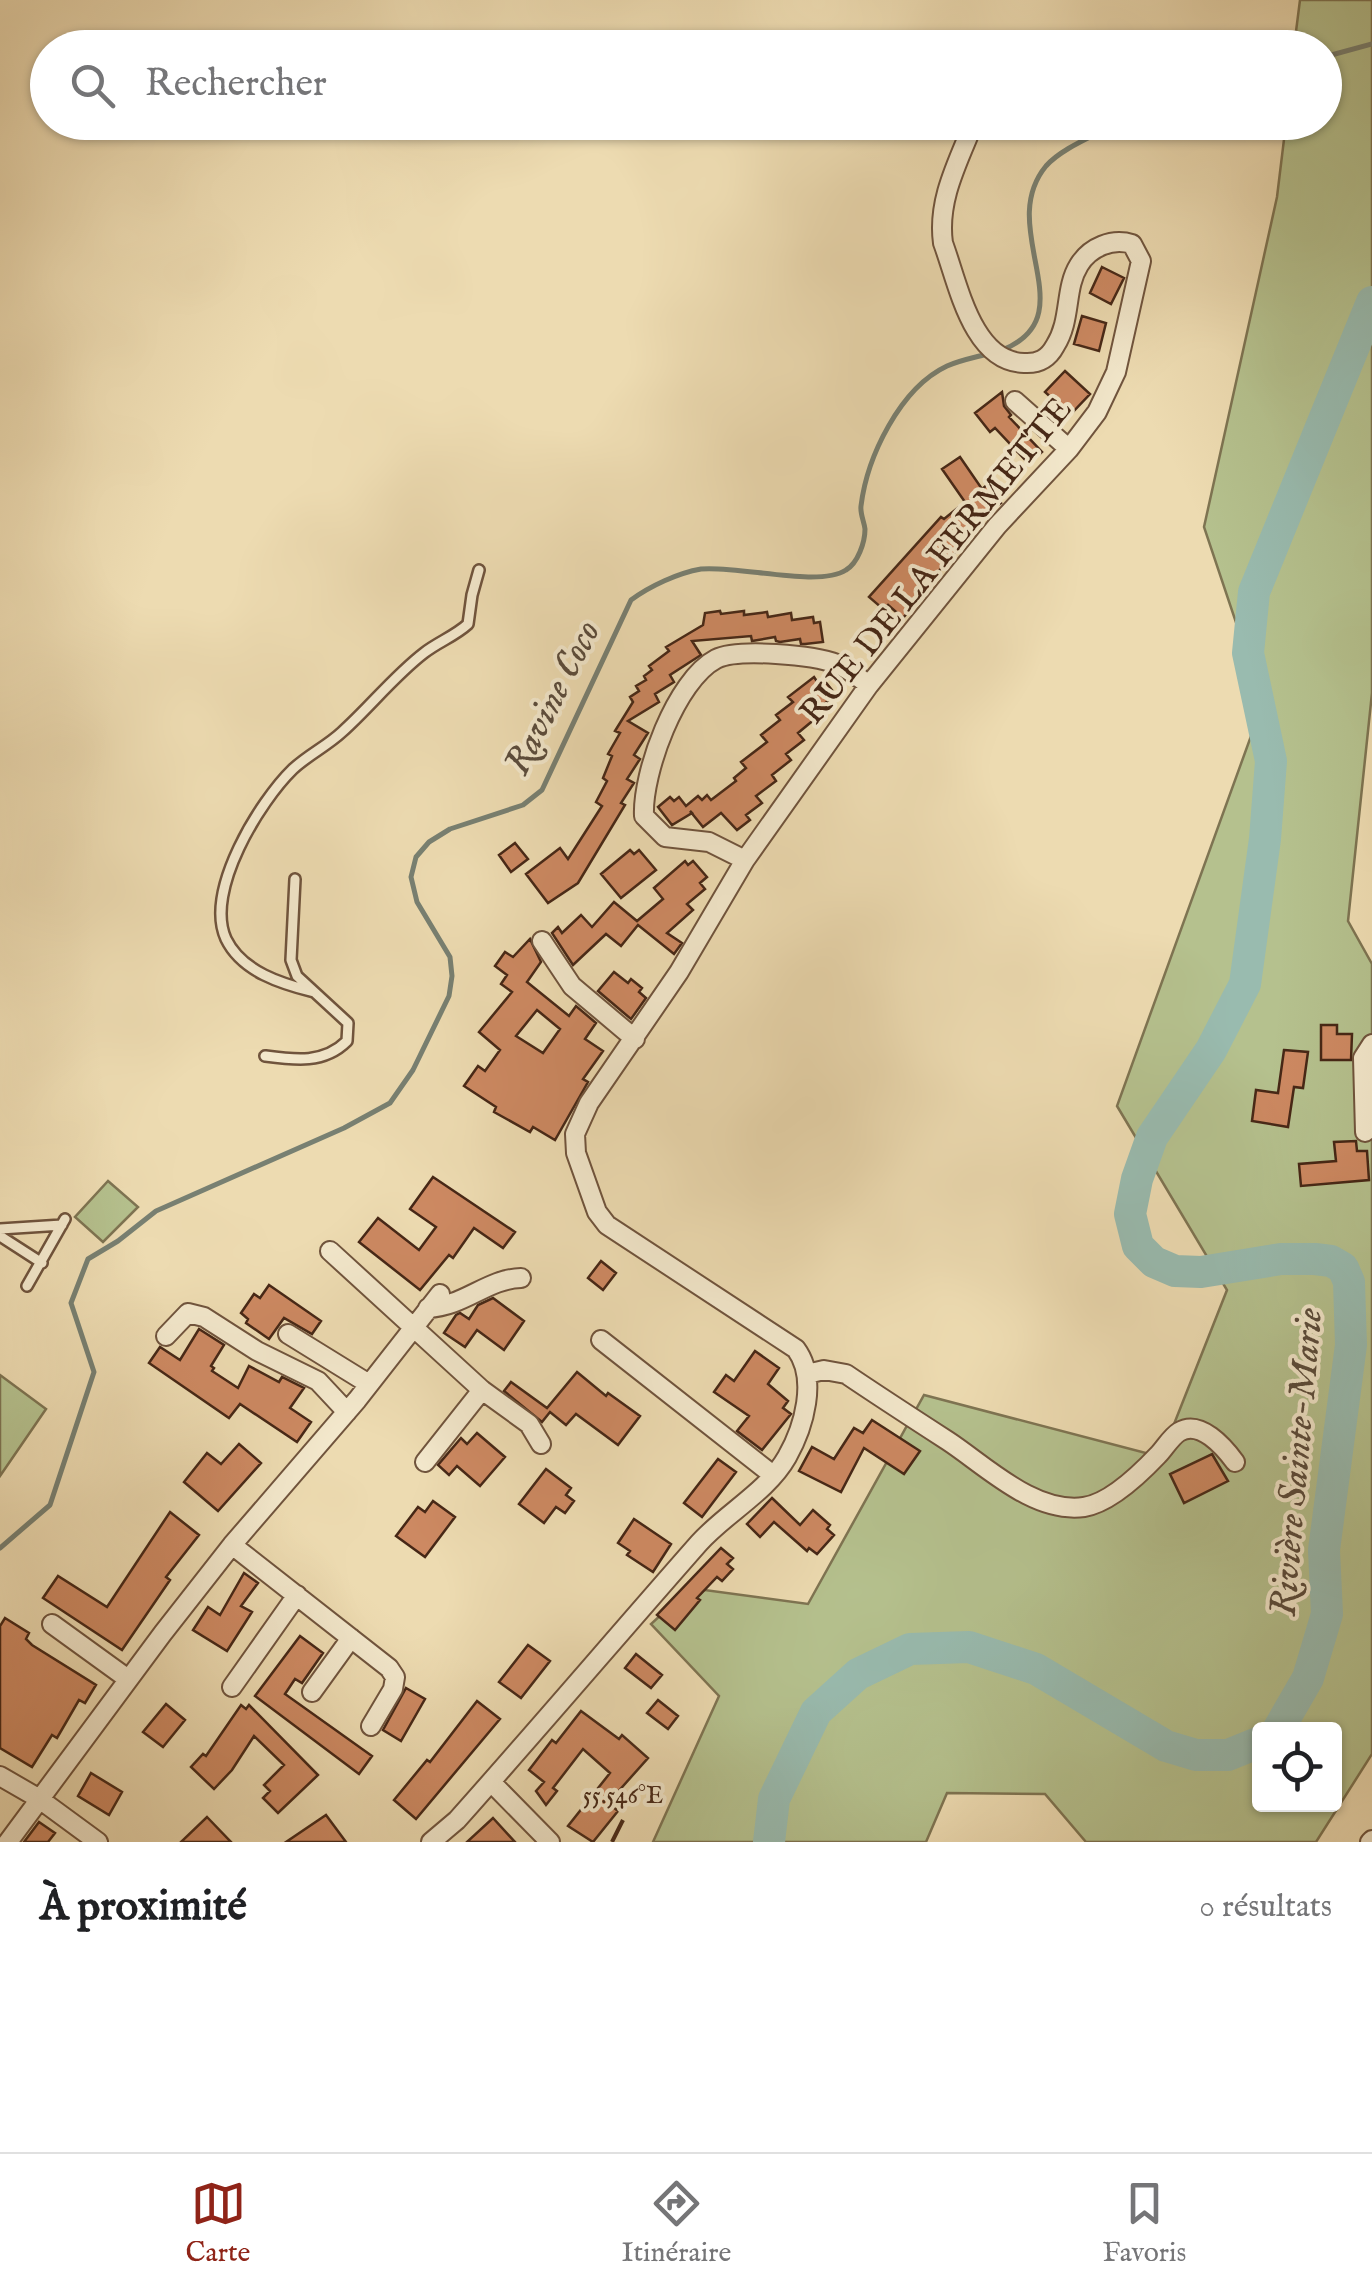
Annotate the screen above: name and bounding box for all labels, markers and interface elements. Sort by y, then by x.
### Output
search box [30,30,1342,140]
icon: search [65,58,120,113]
text: Rechercher [145,61,327,109]
street label: RUE DE LA FERMETTE [791,389,1083,734]
water label: Ravine Coco [494,613,613,784]
water label: Rivière Sainte-Marie [1261,1306,1335,1618]
map controls [1252,1722,1342,1812]
button: locate [1252,1722,1342,1812]
text: 55.546°E [583,1780,663,1812]
text: À proximité [40,1881,247,1934]
text: 0 résultats [1199,1887,1332,1928]
tab: Carte [186,2176,250,2271]
tab: Itinéraire [622,2176,731,2271]
tab: Favoris [1102,2176,1186,2271]

